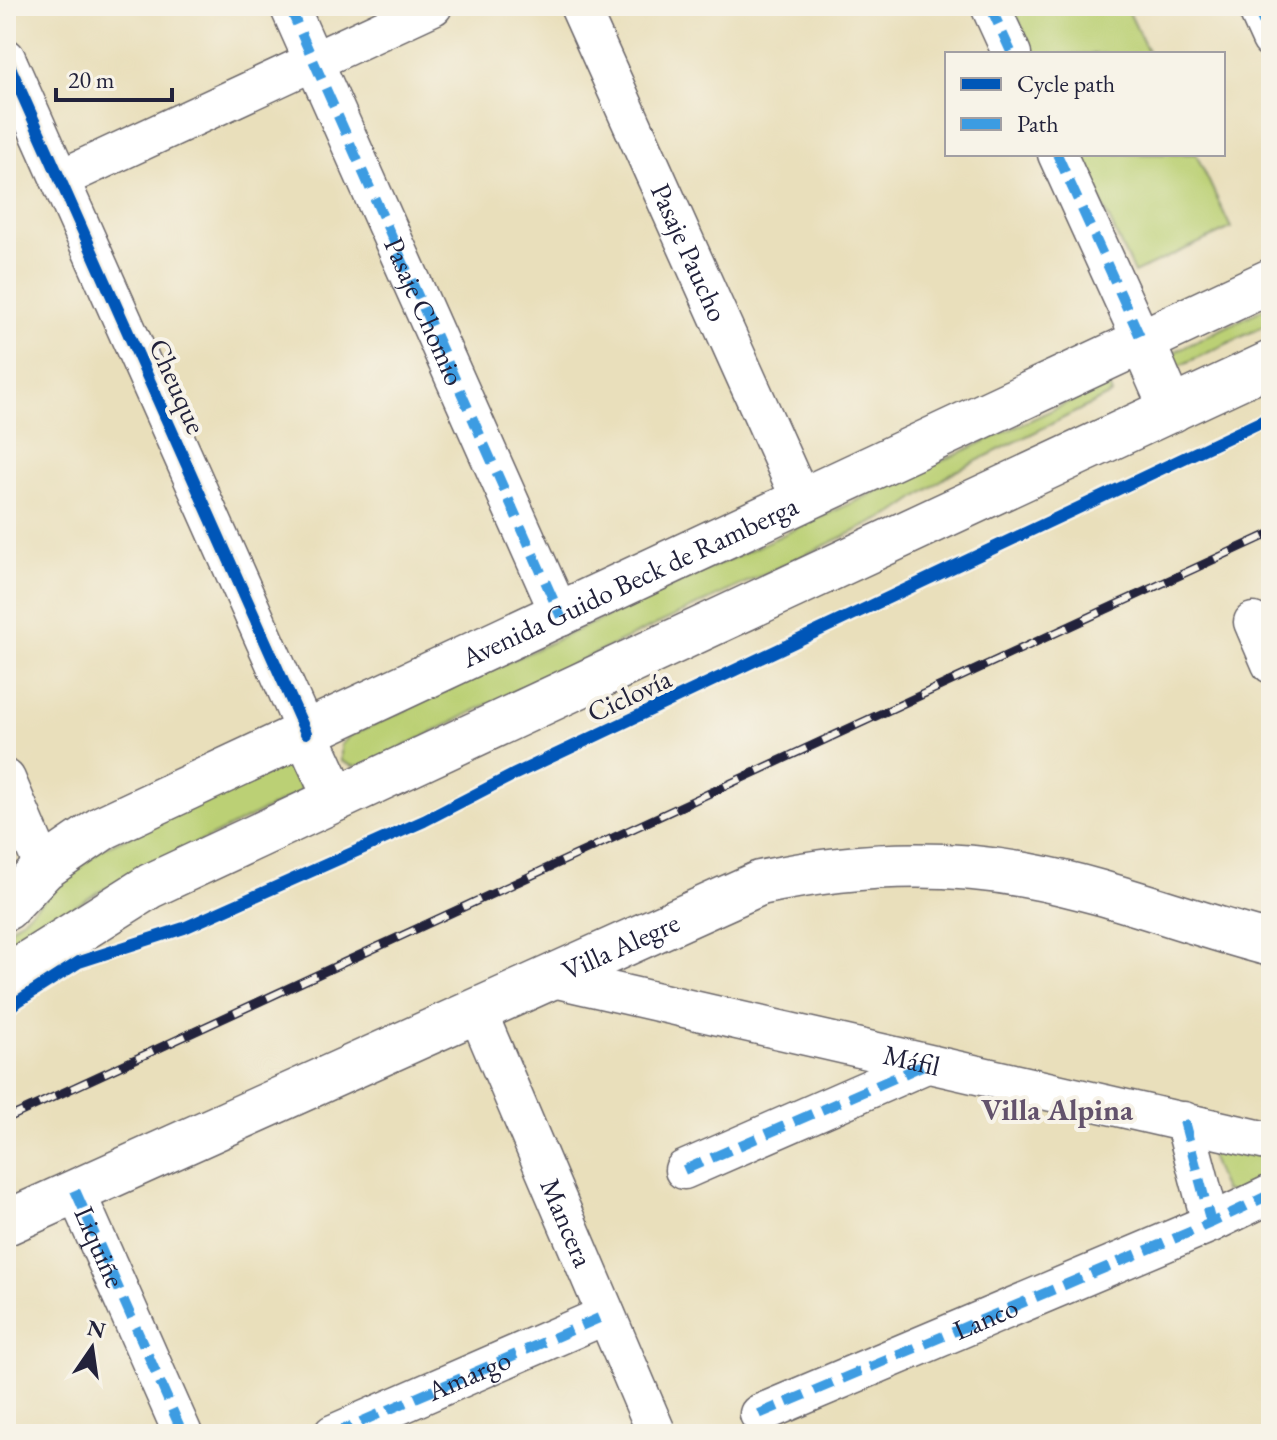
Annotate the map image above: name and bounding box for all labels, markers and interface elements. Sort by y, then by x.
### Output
scale bar [56,52,172,102]
legend [945,52,1225,156]
text: 20 m [68,64,115,95]
text: Cycle path [1017,68,1115,99]
text: Path [1017,108,1059,139]
street label: Pasaje Paucho [643,177,736,327]
street label: Pasaje Chomio [376,231,474,391]
street label: Cheuque [141,333,215,439]
street label: Avenida Guido Beck de Ramberga [455,487,804,676]
street label: Ciclovía [581,660,678,730]
street label: Villa Alegre [556,904,685,988]
street label: Máfil [880,1036,944,1084]
district label: Villa Alpina [981,1090,1134,1129]
street label: Mancera [532,1173,602,1273]
street label: Liquiñe [66,1200,134,1293]
street label: Lanco [948,1289,1023,1348]
north arrow [52,1308,132,1388]
text: N [84,1313,109,1345]
street label: Amargo [420,1341,516,1409]

